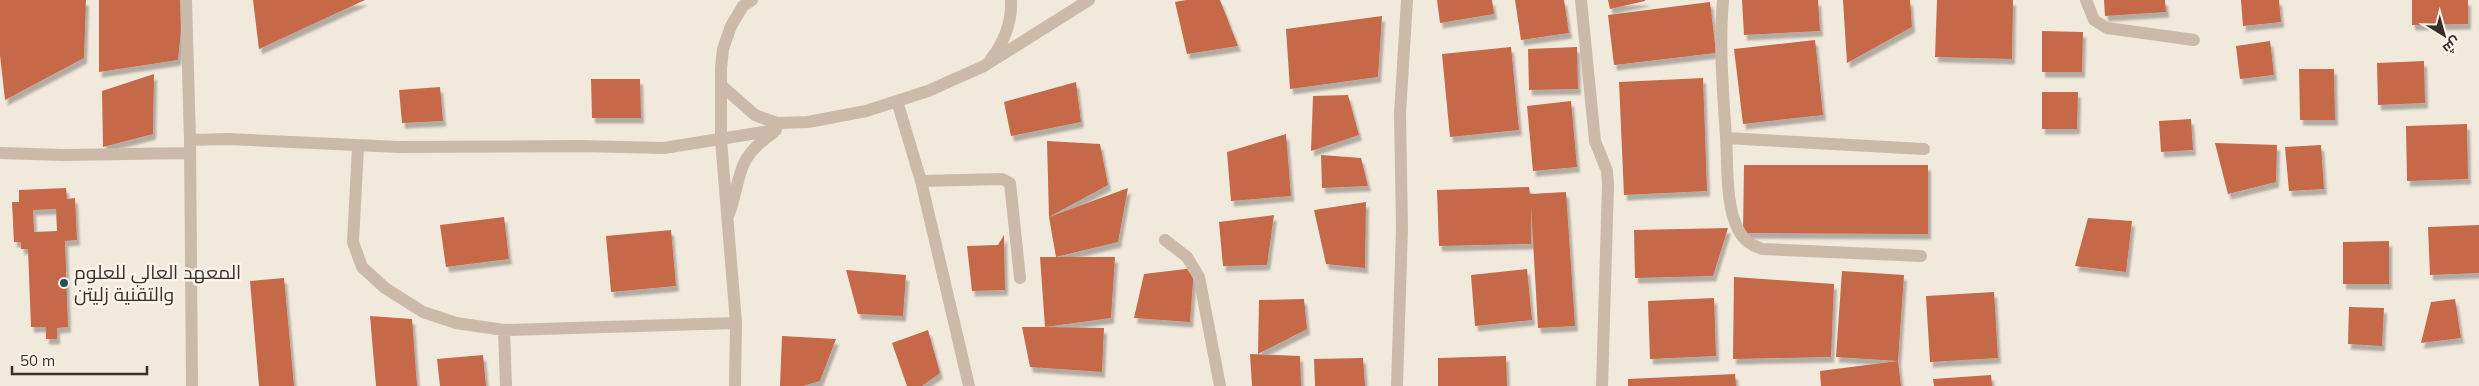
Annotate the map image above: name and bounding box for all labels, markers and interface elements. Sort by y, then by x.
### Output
north arrow [2419,10,2469,60]
text: ش [2439,33,2464,58]
place label: المعهد العالي للعلوم والتقنية زليتن [74,260,241,306]
marker: المعهد العالي للعلوم والتقنية زليتن [58,277,70,289]
scale bar [12,344,148,376]
text: 50 m [20,351,55,370]

